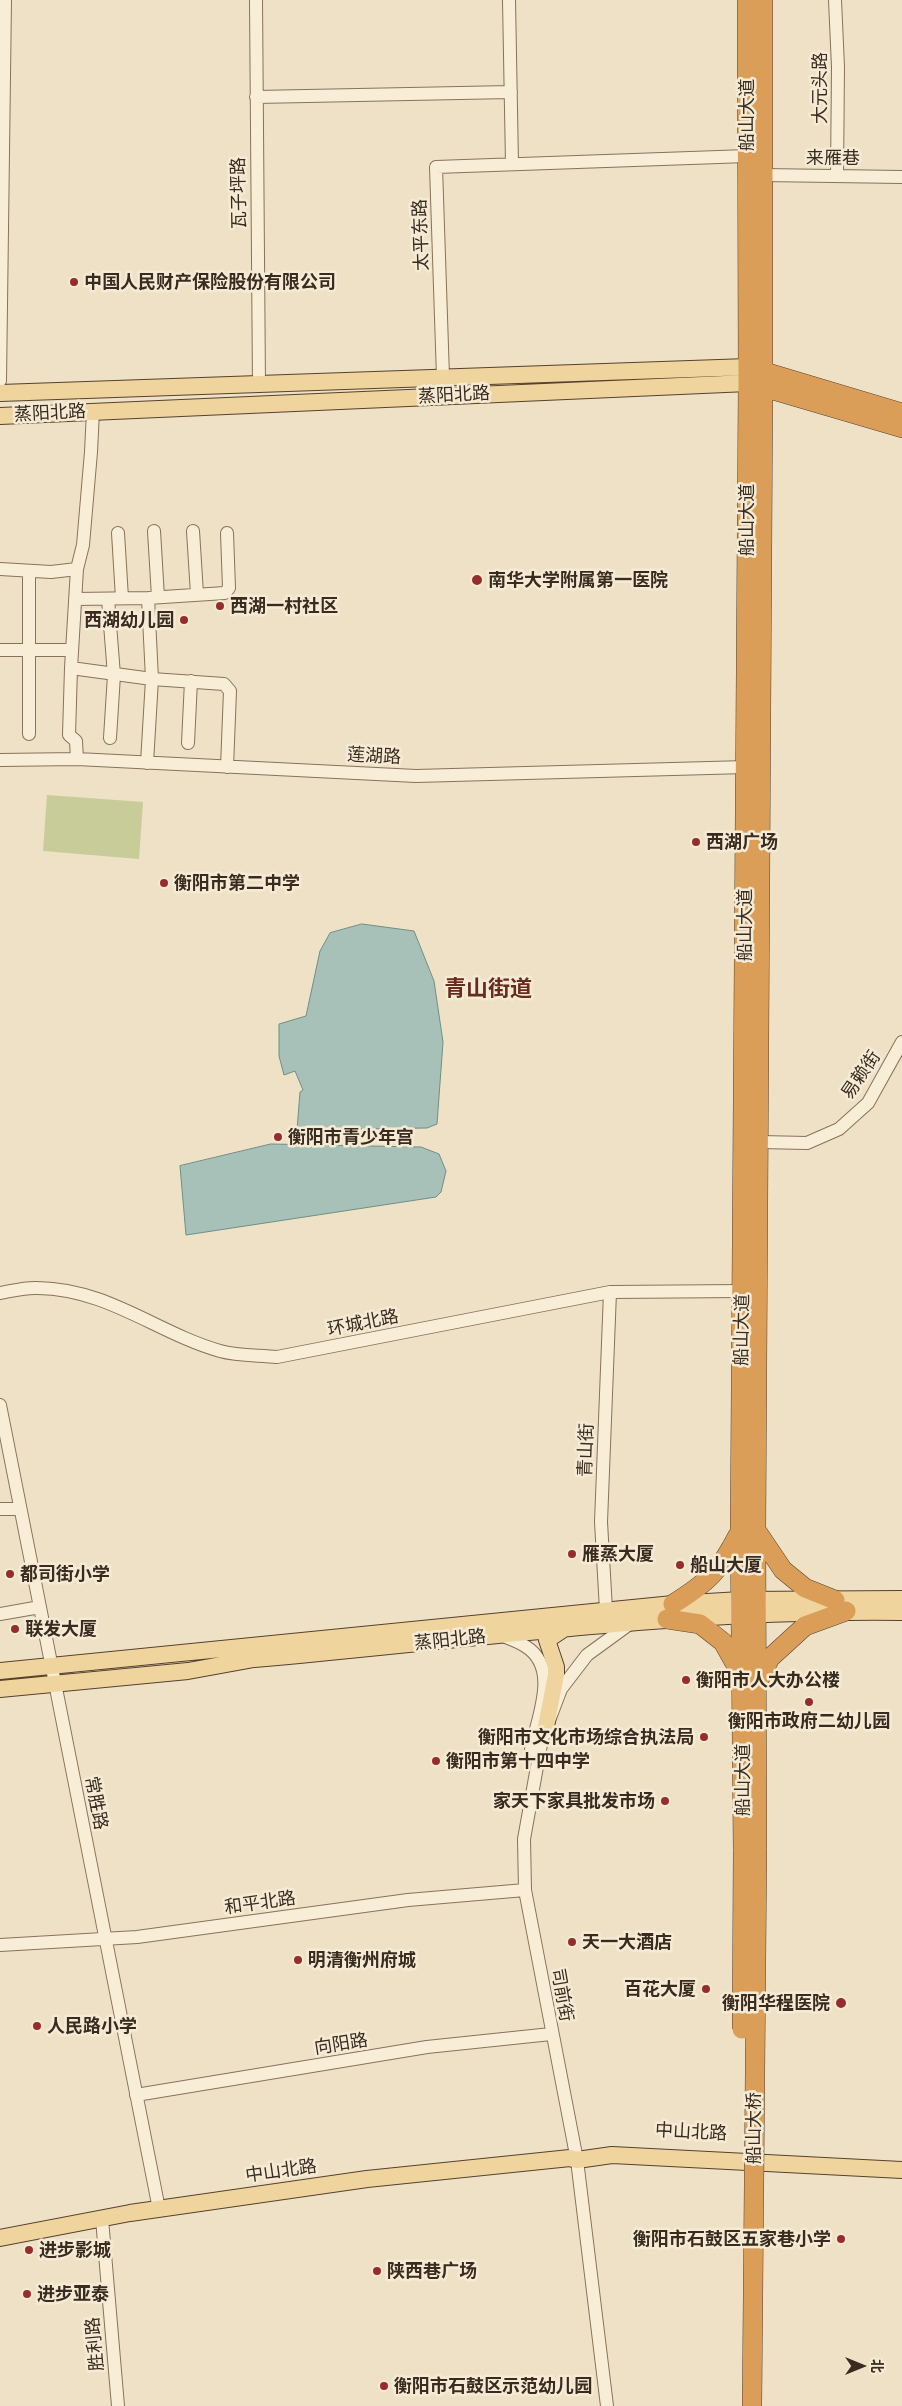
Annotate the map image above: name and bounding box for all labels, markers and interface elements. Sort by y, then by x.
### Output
street label: 大元头路 [809,52,831,124]
street label: 船山大道 [736,79,758,151]
street label: 来雁巷 [806,147,860,169]
street label: 瓦子坪路 [228,157,250,229]
street label: 太平东路 [409,199,433,271]
place label: 中国人民财产保险股份有限公司 [84,271,336,293]
marker: 中国人民财产保险股份有限公司 [68,276,80,288]
street label: 蒸阳北路 [417,382,491,408]
street label: 蒸阳北路 [13,400,87,426]
street label: 船山大道 [736,484,758,556]
place label: 南华大学附属第一医院 [488,569,668,591]
marker: 南华大学附属第一医院 [470,573,484,587]
place label: 西湖一村社区 [230,595,338,617]
marker: 西湖一村社区 [214,600,226,612]
place label: 西湖幼儿园 [84,609,174,631]
marker: 西湖幼儿园 [178,614,190,626]
street label: 莲湖路 [346,744,402,768]
place label: 西湖广场 [706,831,778,853]
marker: 西湖广场 [690,836,702,848]
place label: 衡阳市第二中学 [174,872,300,894]
marker: 衡阳市第二中学 [158,877,170,889]
street label: 船山大道 [734,889,756,961]
district label: 青山街道 [444,976,532,1002]
street label: 易赖街 [837,1047,885,1103]
place label: 衡阳市青少年宫 [288,1126,414,1148]
marker: 衡阳市青少年宫 [272,1131,284,1143]
street label: 船山大道 [731,1294,753,1366]
street label: 环城北路 [326,1306,400,1340]
street label: 青山街 [574,1423,598,1477]
place label: 雁蒸大厦 [582,1543,654,1565]
marker: 雁蒸大厦 [566,1548,578,1560]
place label: 船山大厦 [690,1554,762,1576]
marker: 船山大厦 [674,1559,686,1571]
place label: 都司街小学 [20,1563,110,1585]
marker: 都司街小学 [4,1568,16,1580]
place label: 联发大厦 [25,1618,97,1640]
marker: 联发大厦 [9,1623,21,1635]
street label: 蒸阳北路 [413,1625,487,1655]
place label: 衡阳市人大办公楼 [696,1669,840,1691]
marker: 衡阳市人大办公楼 [680,1674,692,1686]
marker: 衡阳市政府二幼儿园 [803,1696,815,1708]
place label: 衡阳市政府二幼儿园 [728,1710,890,1732]
place label: 衡阳市文化市场综合执法局 [478,1726,694,1748]
marker: 衡阳市文化市场综合执法局 [698,1731,710,1743]
street label: 船山大道 [732,1744,754,1816]
place label: 衡阳市第十四中学 [446,1750,590,1772]
marker: 衡阳市第十四中学 [430,1755,442,1767]
street label: 常胜路 [80,1774,112,1832]
place label: 家天下家具批发市场 [493,1790,655,1812]
marker: 家天下家具批发市场 [659,1795,671,1807]
street label: 和平北路 [223,1887,297,1919]
place label: 天一大酒店 [582,1931,672,1953]
marker: 天一大酒店 [566,1936,578,1948]
place label: 明清衡州府城 [308,1949,416,1971]
marker: 明清衡州府城 [292,1954,304,1966]
street label: 司前街 [547,1967,577,2023]
place label: 百花大厦 [624,1978,696,2000]
marker: 百花大厦 [700,1983,712,1995]
place label: 衡阳华程医院 [722,1992,830,2014]
marker: 衡阳华程医院 [834,1996,848,2010]
place label: 人民路小学 [47,2015,137,2037]
marker: 人民路小学 [31,2020,43,2032]
street label: 向阳路 [313,2029,369,2059]
street label: 船山大桥 [743,2092,765,2164]
street label: 中山北路 [654,2119,728,2145]
street label: 中山北路 [244,2155,318,2187]
place label: 衡阳市石鼓区五家巷小学 [633,2228,831,2250]
marker: 衡阳市石鼓区五家巷小学 [835,2233,847,2245]
place label: 进步影城 [39,2239,111,2261]
marker: 进步影城 [23,2244,35,2256]
place label: 陕西巷广场 [387,2260,477,2282]
marker: 陕西巷广场 [371,2265,383,2277]
place label: 进步亚泰 [37,2283,109,2305]
marker: 进步亚泰 [21,2288,33,2300]
street label: 胜利路 [82,2316,108,2372]
north arrow [837,2341,887,2391]
text: 北 [868,2359,887,2373]
place label: 衡阳市石鼓区示范幼儿园 [394,2375,592,2397]
marker: 衡阳市石鼓区示范幼儿园 [378,2380,390,2392]

